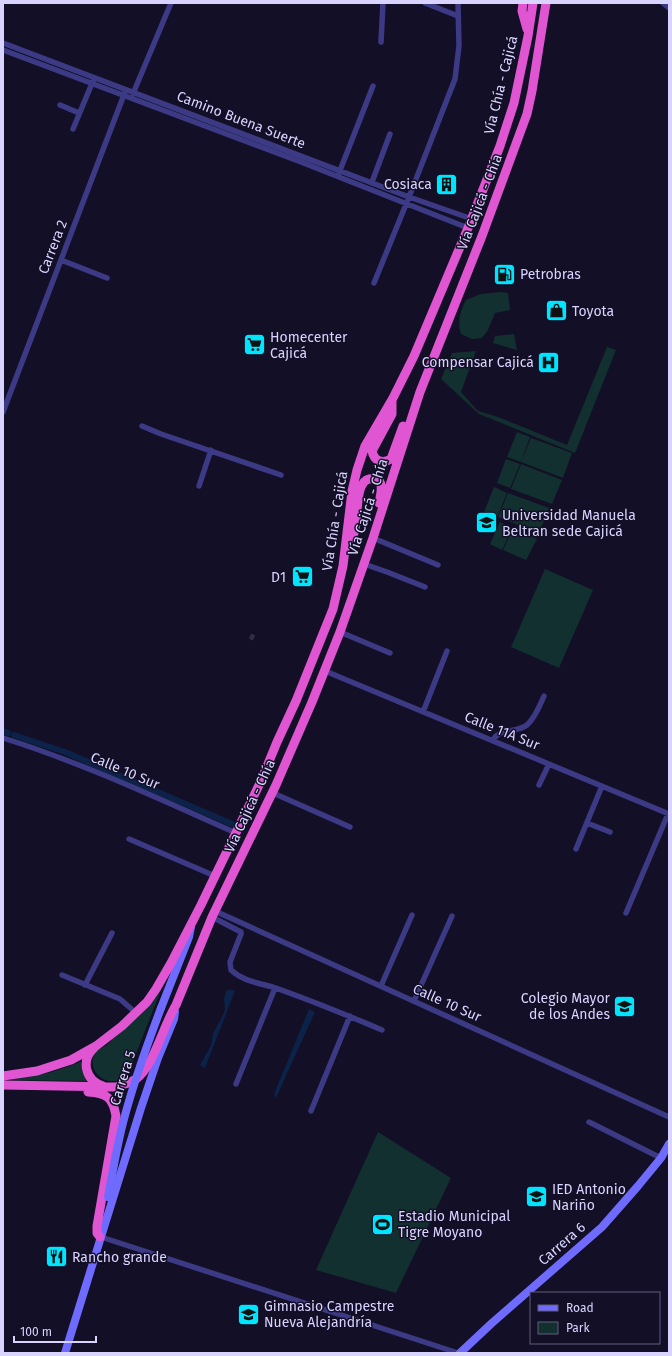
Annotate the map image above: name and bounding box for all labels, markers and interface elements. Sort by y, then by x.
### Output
street label: Vía Chía - Cajicá [481,34,521,136]
street label: Camino Buena Suerte [174,88,308,152]
street label: Vía Cajicá - Chía [454,152,506,252]
building icon: Cosiaca [434,171,460,197]
place label: Cosiaca [384,176,432,193]
street label: Carrera 2 [35,218,71,276]
fuel station icon: Petrobras [492,261,518,287]
place label: Petrobras [520,266,581,283]
shop icon: Toyota [544,298,570,324]
place label: Toyota [572,303,614,320]
place label: Homecenter Cajicá [270,329,348,362]
supermarket icon: Homecenter Cajicá [242,332,268,358]
hospital icon: Compensar Cajicá [536,349,562,375]
place label: Compensar Cajicá [422,354,534,371]
street label: Vía Cajicá - Chía [344,456,392,558]
street label: Vía Chía - Cajicá [319,470,351,572]
place label: Universidad Manuela Beltran sede Cajicá [502,507,636,540]
school or university icon: Universidad Manuela Beltran sede Cajicá [473,510,499,536]
supermarket icon: D1 [289,564,315,590]
place label: D1 [271,569,286,586]
street label: Calle 11A Sur [462,708,543,754]
street label: Calle 10 Sur [88,749,163,793]
street label: Vía Cajicá - Chía [221,757,279,855]
street label: Calle 10 Sur [410,980,485,1026]
place label: Colegio Mayor de los Andes [521,990,611,1023]
school or university icon: Colegio Mayor de los Andes [612,993,638,1019]
street label: Carrera 5 [107,1048,139,1108]
place label: IED Antonio Nariño [552,1181,626,1214]
school or university icon: IED Antonio Nariño [524,1184,550,1210]
place label: Estadio Municipal Tigre Moyano [398,1208,510,1241]
sports icon: Estadio Municipal Tigre Moyano [370,1211,396,1237]
street label: Carrera 6 [535,1219,589,1269]
restaurant icon: Rancho grande [44,1244,70,1270]
place label: Rancho grande [72,1249,167,1266]
legend [530,1292,660,1344]
place label: Gimnasio Campestre Nueva Alejandría [264,1298,394,1331]
school or university icon: Gimnasio Campestre Nueva Alejandría [235,1301,261,1327]
text: Road [566,1301,594,1315]
scale bar [14,1318,96,1344]
text: Park [566,1321,590,1335]
text: 100 m [20,1325,52,1339]

